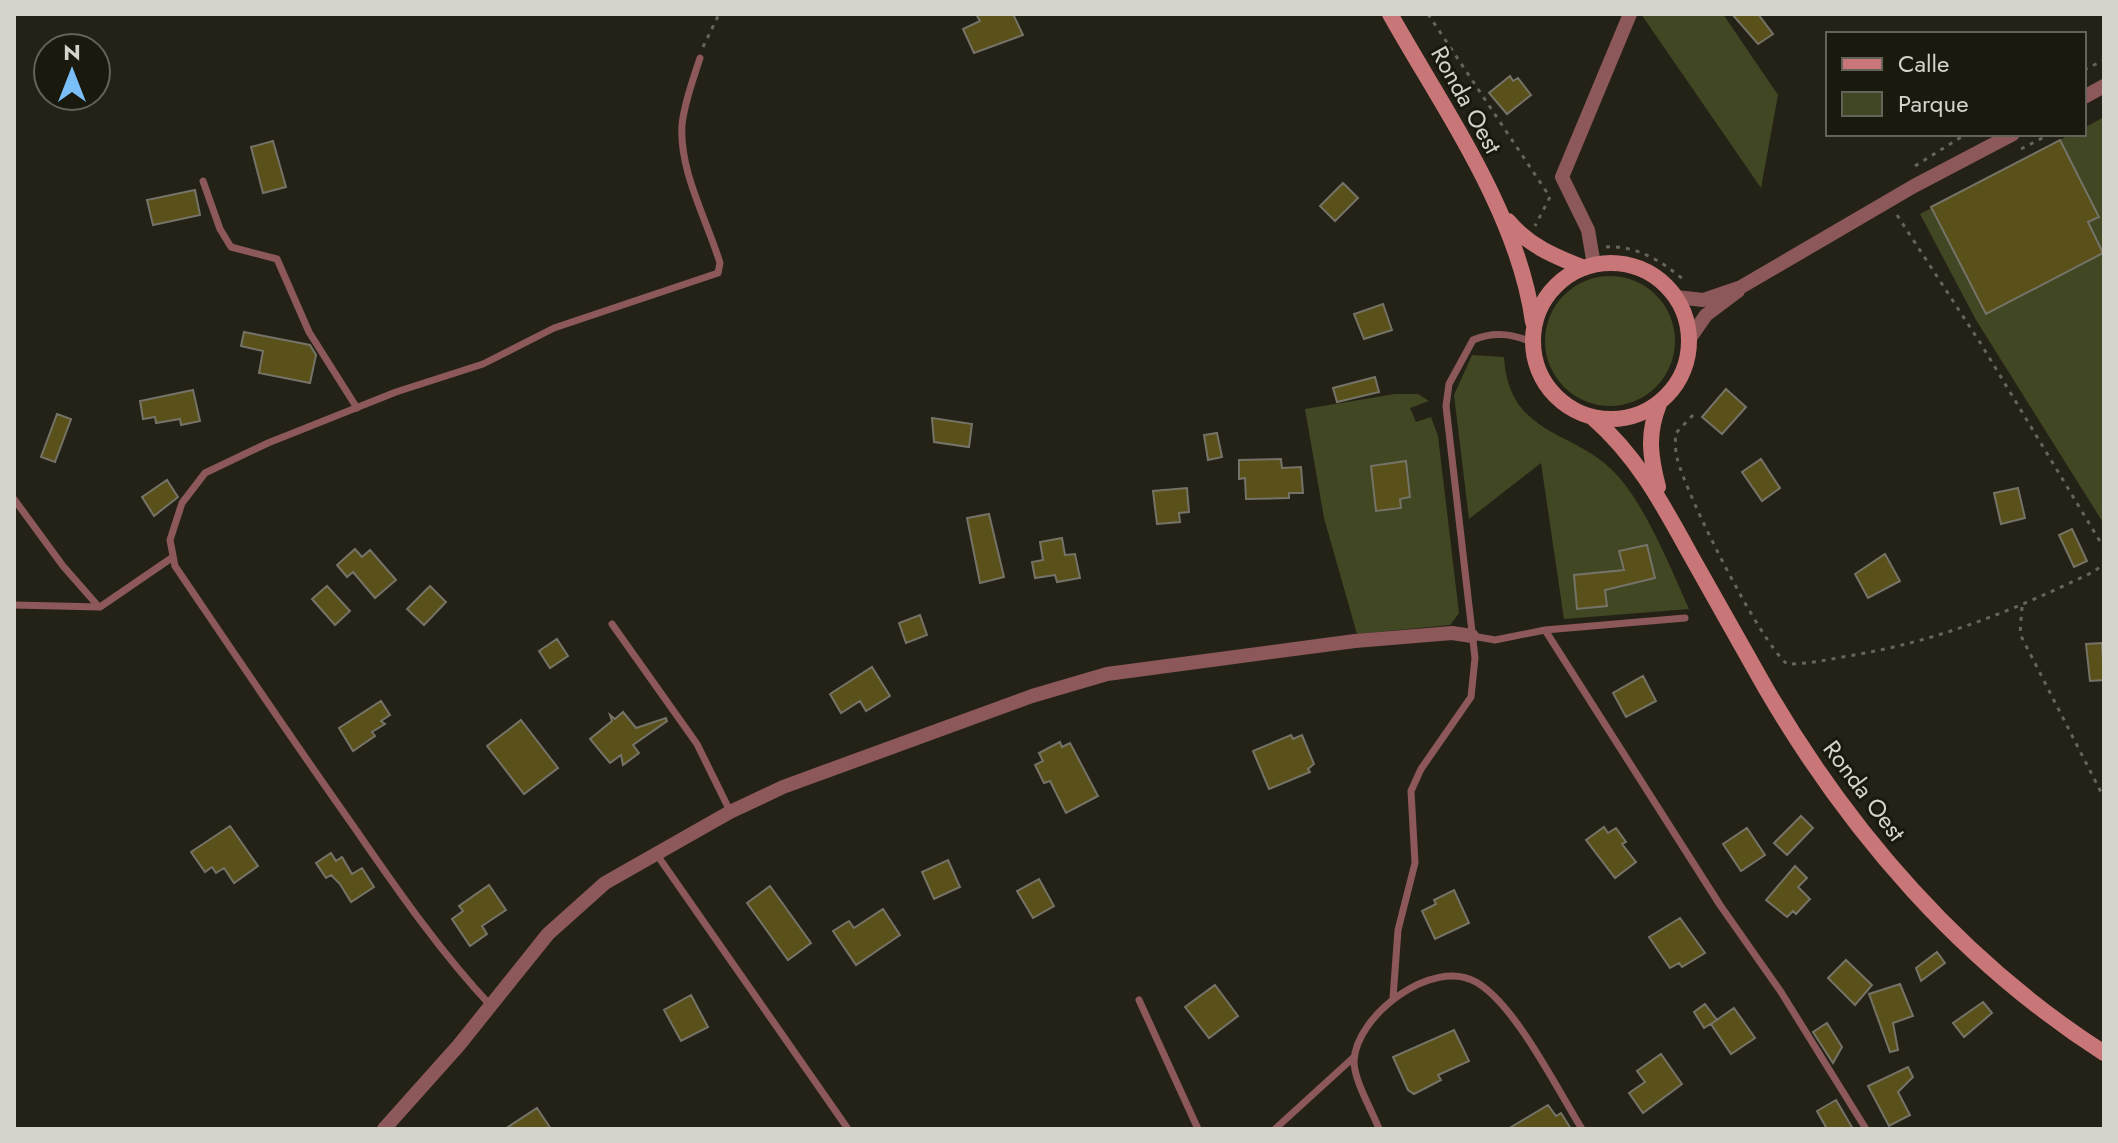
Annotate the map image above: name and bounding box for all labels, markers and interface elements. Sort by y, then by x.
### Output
north arrow [32,32,112,112]
legend [1826,32,2086,136]
text: N [63,36,81,68]
street label: Ronda Oest [1422,40,1511,160]
text: Calle [1898,46,1949,81]
text: Parque [1898,86,1969,121]
street label: Ronda Oest [1815,733,1914,849]

